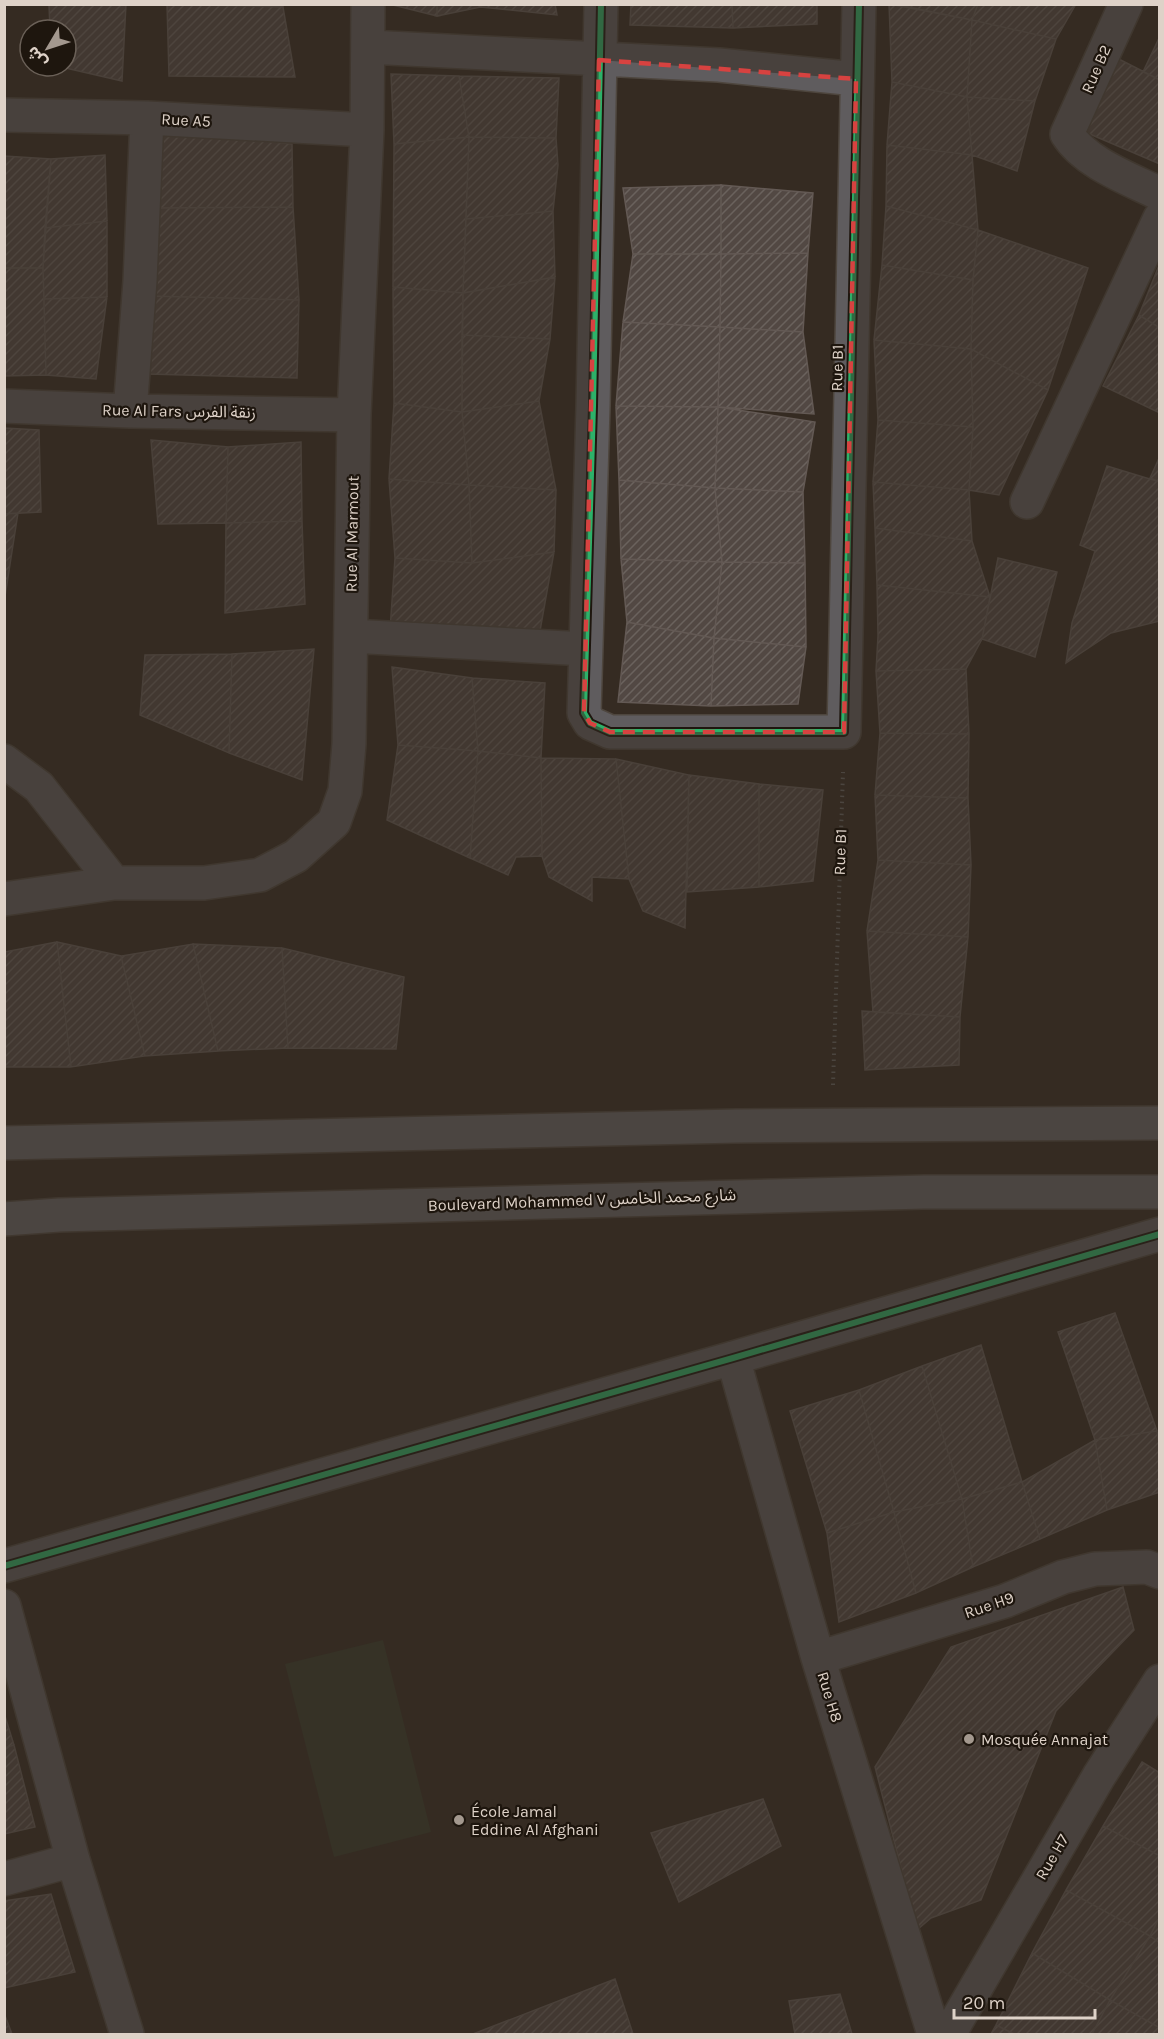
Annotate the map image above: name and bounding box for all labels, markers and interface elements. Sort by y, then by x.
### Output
north arrow [18,18,78,78]
street label: Rue B2 [1077,42,1115,96]
text: ش [22,43,51,72]
street label: Rue A5 [161,109,211,131]
street label: Rue B1 [827,344,847,392]
street label: Rue Al Fars زنقة الفرس [102,400,256,422]
street label: Rue Al Marmout [341,476,363,592]
street label: Rue B1 [830,828,850,876]
street label: Boulevard Mohammed V شارع محمد الخامس [427,1185,737,1218]
street label: Rue H9 [962,1588,1016,1622]
street label: Rue H8 [813,1669,847,1725]
place label: Mosquée Annajat [981,1730,1108,1749]
marker: Mosquée Annajat [962,1732,976,1746]
place label: École Jamal Eddine Al Afghani [471,1802,599,1839]
marker: École Jamal Eddine Al Afghani [452,1813,466,1827]
street label: Rue H7 [1031,1830,1073,1883]
scale bar [954,1982,1095,2020]
text: 20 m [963,1992,1005,2014]

